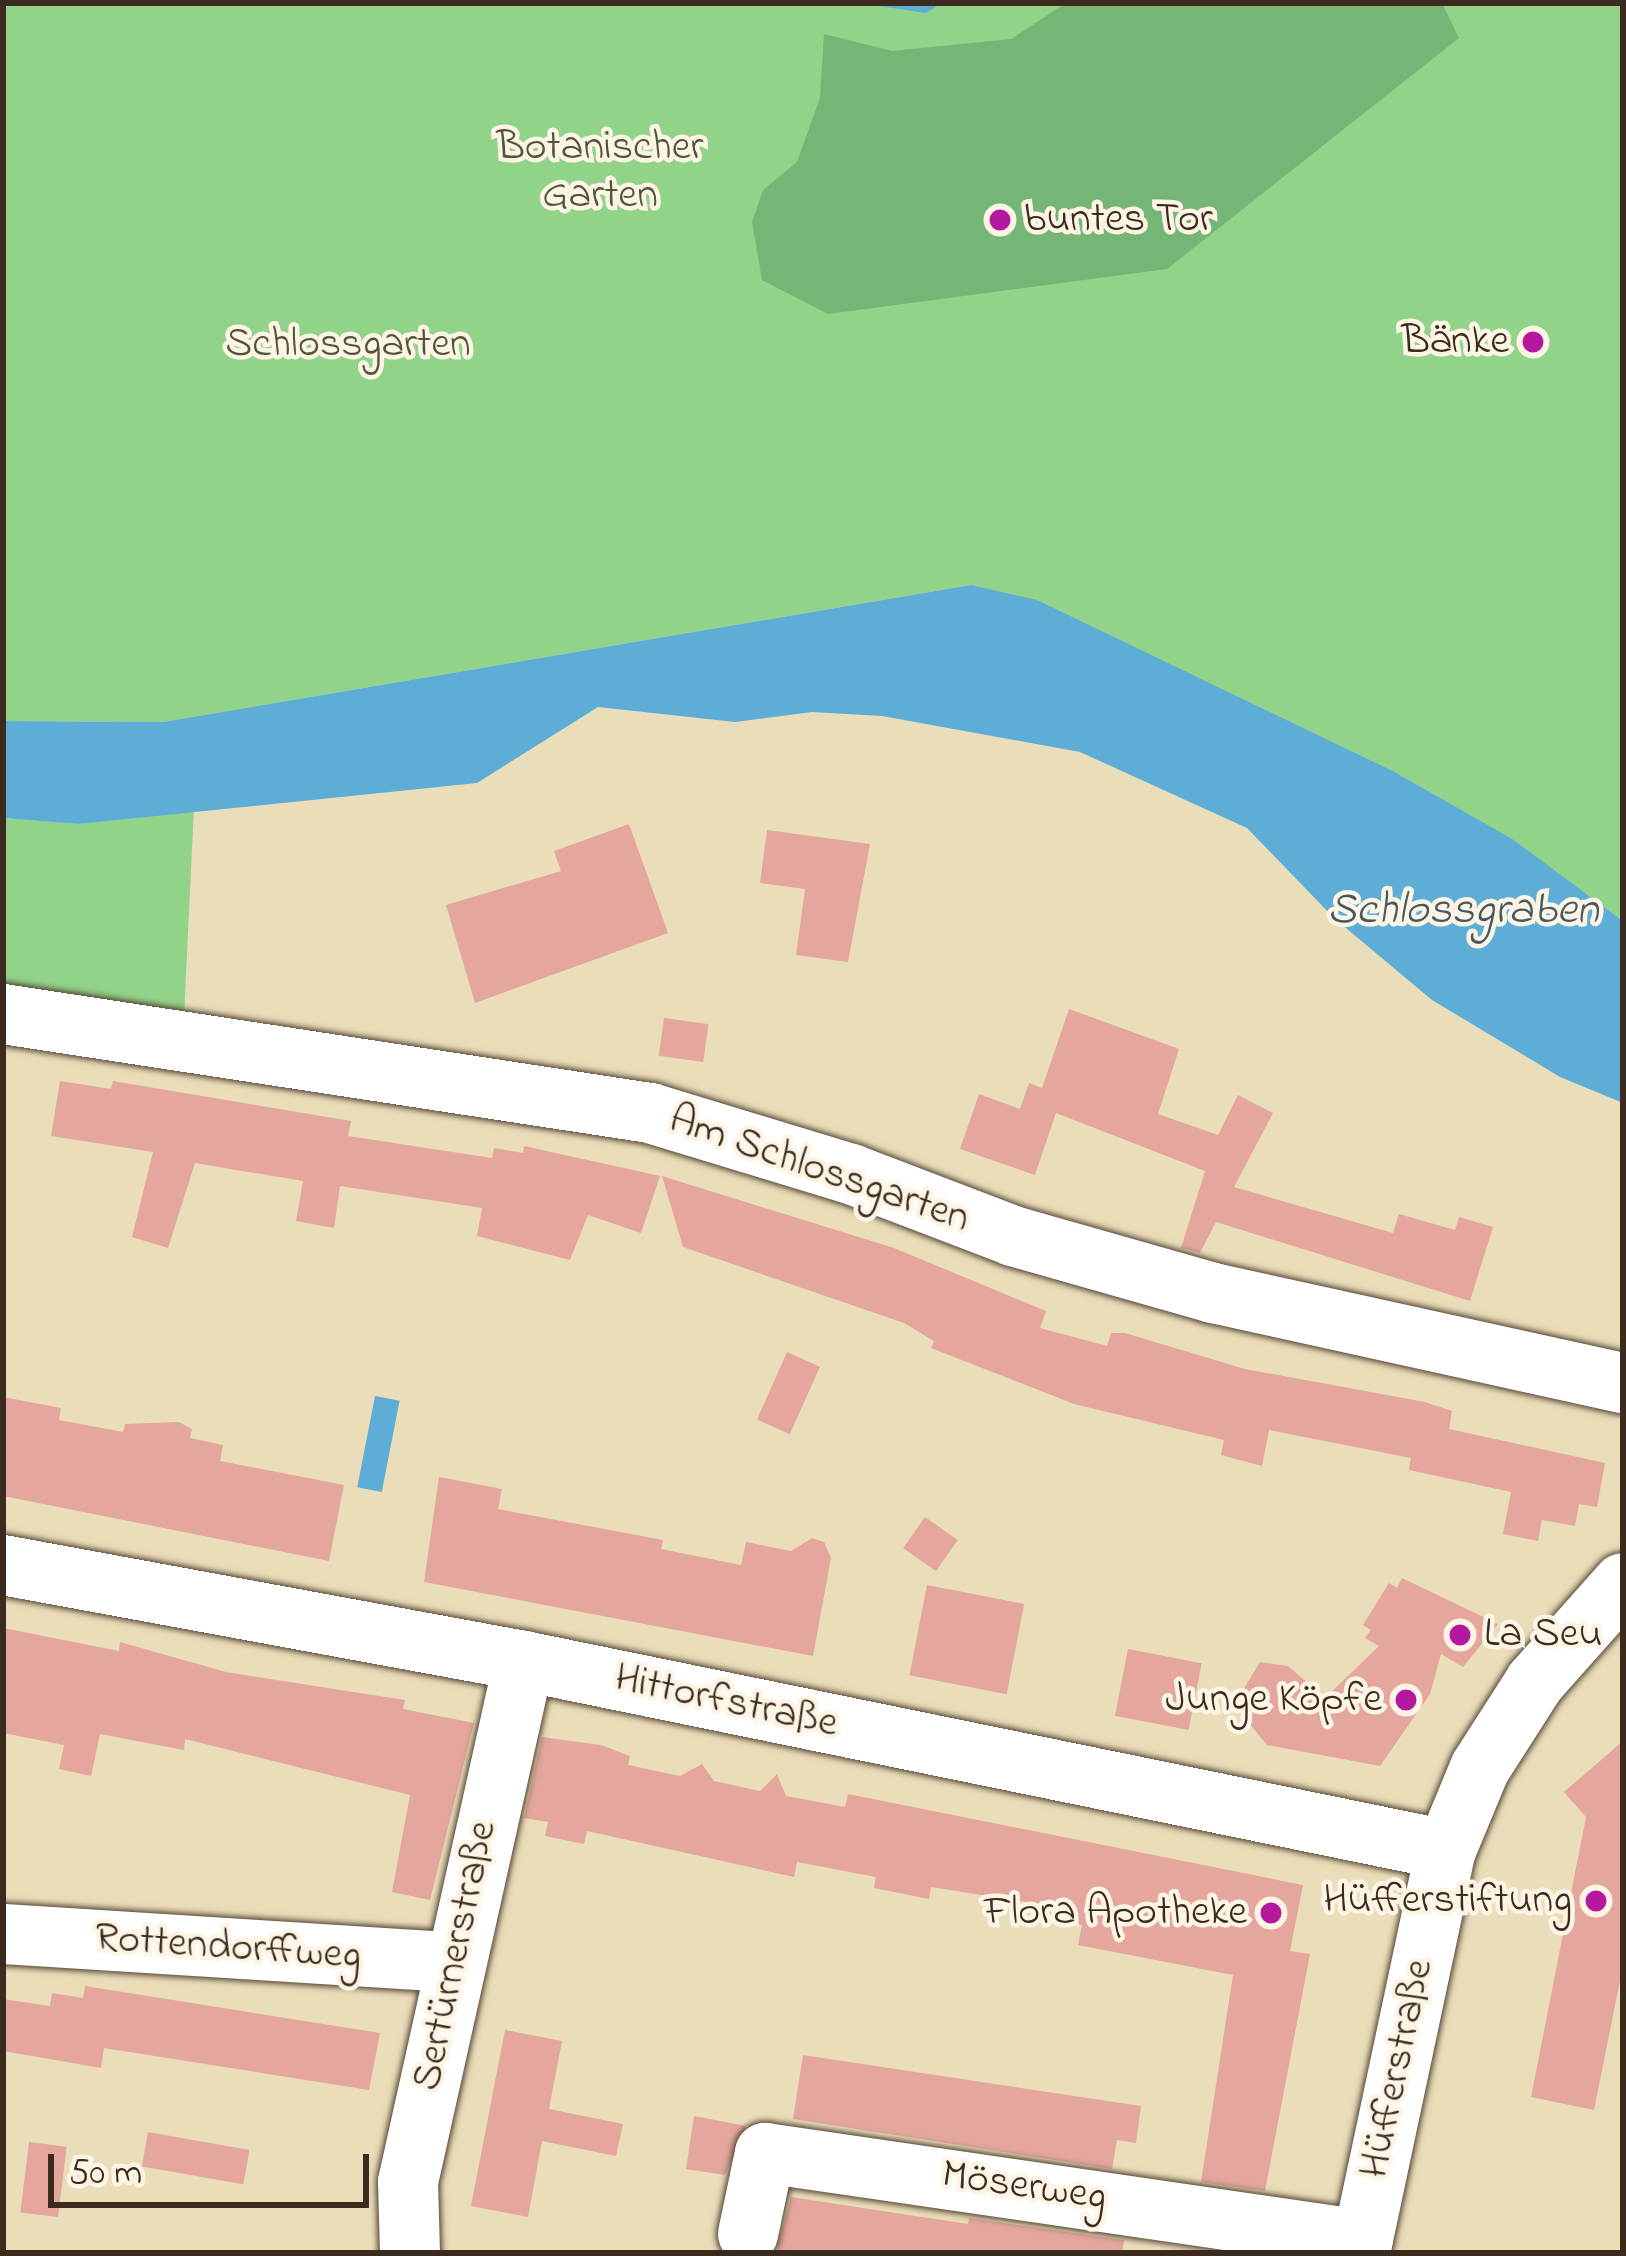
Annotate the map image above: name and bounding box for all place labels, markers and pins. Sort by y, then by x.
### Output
place label: buntes Tor [1024,195,1213,245]
marker: buntes Tor [987,207,1013,233]
place label: Bänke [1402,317,1509,367]
marker: Bänke [1520,329,1546,355]
place label: La Seu [1484,1610,1602,1660]
marker: La Seu [1447,1622,1473,1648]
place label: Junge Köpfe [1165,1675,1382,1725]
marker: Junge Köpfe [1393,1687,1419,1713]
place label: Hüfferstiftung [1323,1876,1572,1926]
place label: Flora Apotheke [984,1888,1247,1938]
marker: Hüfferstiftung [1583,1888,1609,1914]
marker: Flora Apotheke [1258,1900,1284,1926]

